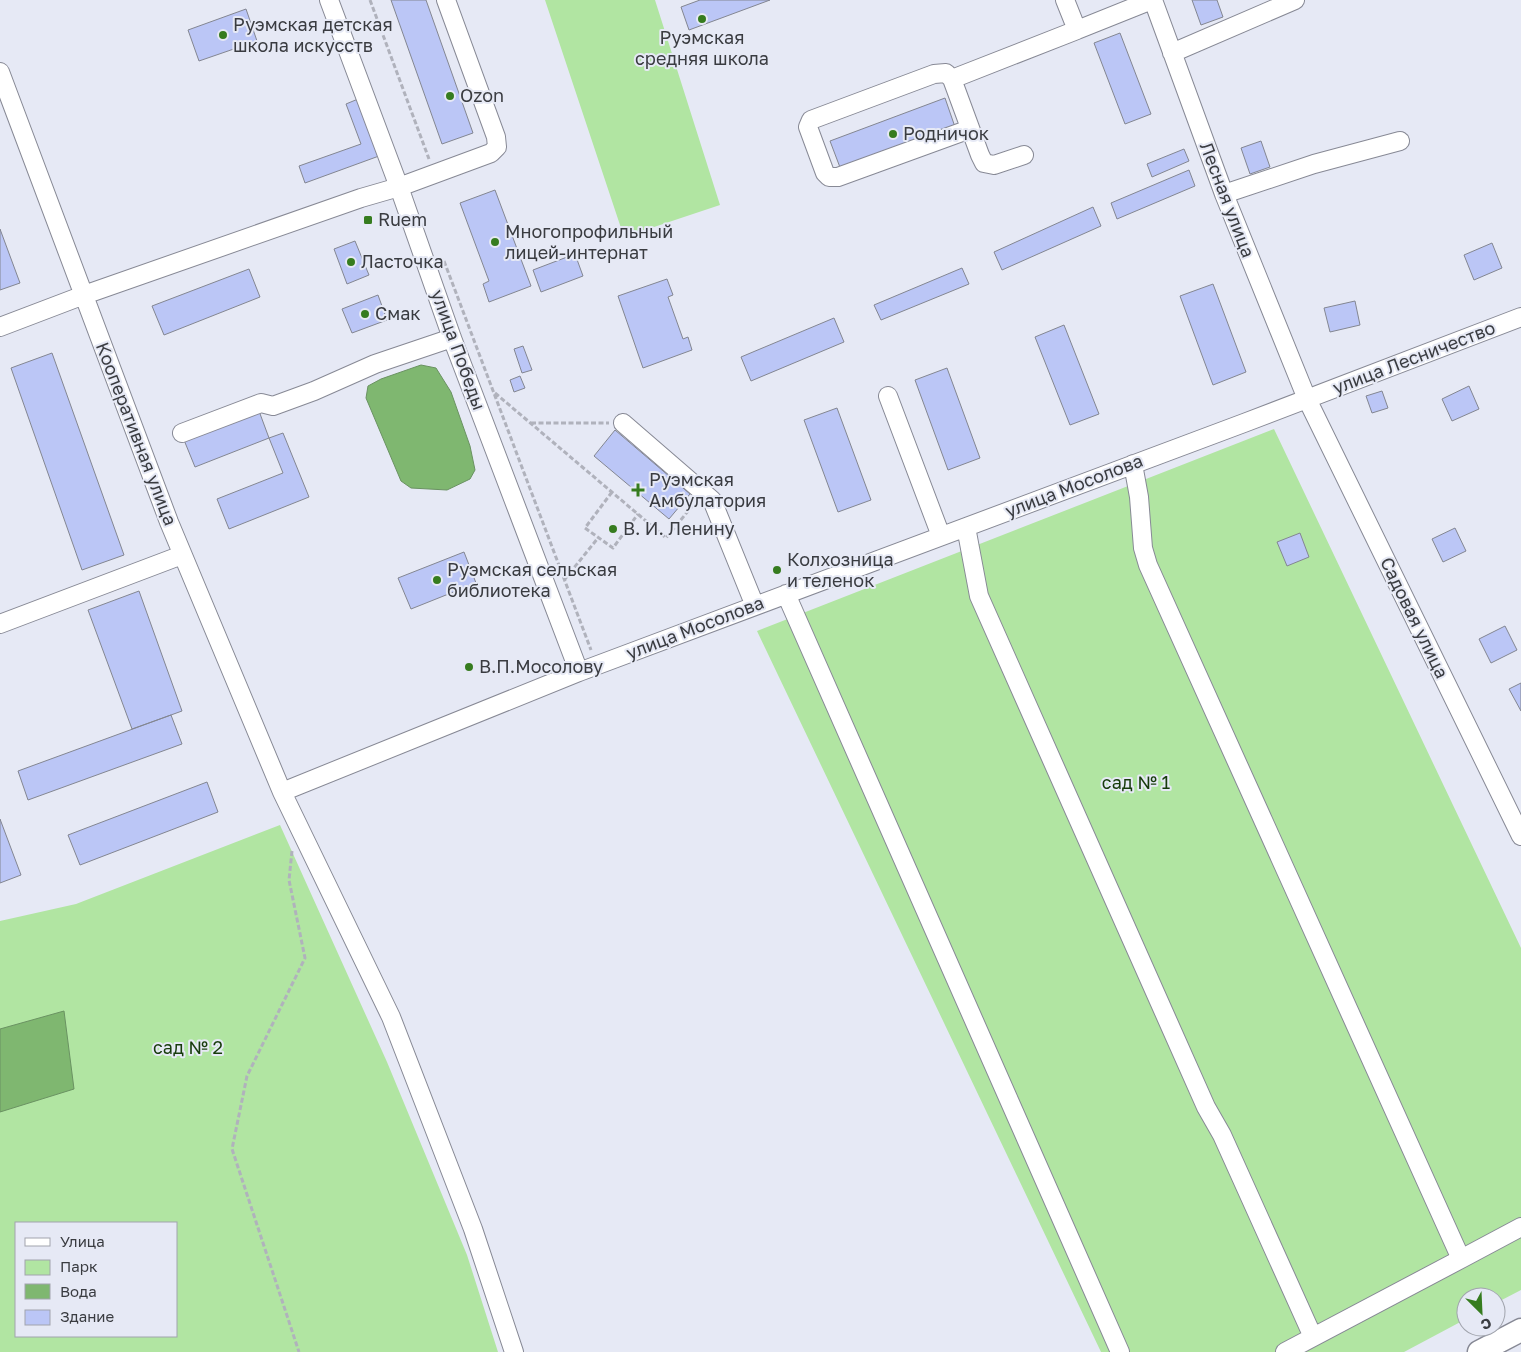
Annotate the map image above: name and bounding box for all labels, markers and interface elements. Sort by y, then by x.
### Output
place label: Руэмская детская школа искусств [233,13,393,56]
marker: Руэмская средняя школа [696,13,708,25]
place label: Руэмская средняя школа [635,26,769,69]
marker: Руэмская детская школа искусств [217,29,229,41]
place label: Ozon [460,84,504,106]
marker: Ozon [444,90,456,102]
place label: Родничок [903,122,989,144]
marker: Родничок [887,128,899,140]
street label: Лесная улица [1196,139,1260,260]
place label: Ruem [378,208,427,230]
marker: Ruem [362,214,374,226]
place label: Многопрофильный лицей-интернат [505,220,673,263]
marker: Многопрофильный лицей-интернат [489,236,501,248]
place label: Ласточка [361,250,444,272]
marker: Ласточка [345,256,357,268]
street label: улица Победы [427,286,491,413]
place label: Смак [375,302,421,324]
marker: Смак [359,308,371,320]
street label: улица Лесничество [1329,316,1498,398]
street label: Кооперативная улица [92,339,182,528]
street label: улица Мосолова [1002,449,1146,521]
place label: Руэмская Амбулатория [649,468,766,511]
marker: Руэмская Амбулатория [631,483,645,497]
place label: В. И. Ленину [623,517,735,539]
marker: В. И. Ленину [607,523,619,535]
place label: Колхозница и теленок [787,548,894,591]
street label: Садовая улица [1376,553,1454,682]
place label: Руэмская сельская библиотека [447,558,617,601]
marker: Колхозница и теленок [771,564,783,576]
marker: Руэмская сельская библиотека [431,574,443,586]
street label: улица Мосолова [623,591,767,663]
place label: В.П.Мосолову [479,655,603,677]
marker: В.П.Мосолову [463,661,475,673]
park label: сад № 1 [1102,771,1170,793]
park label: сад № 2 [153,1036,223,1058]
legend [15,1222,178,1337]
text: Улица [60,1232,105,1250]
text: Парк [60,1257,98,1275]
text: Вода [60,1282,97,1300]
north arrow [1456,1287,1506,1337]
text: Здание [60,1307,114,1325]
text: С [1478,1315,1494,1334]

